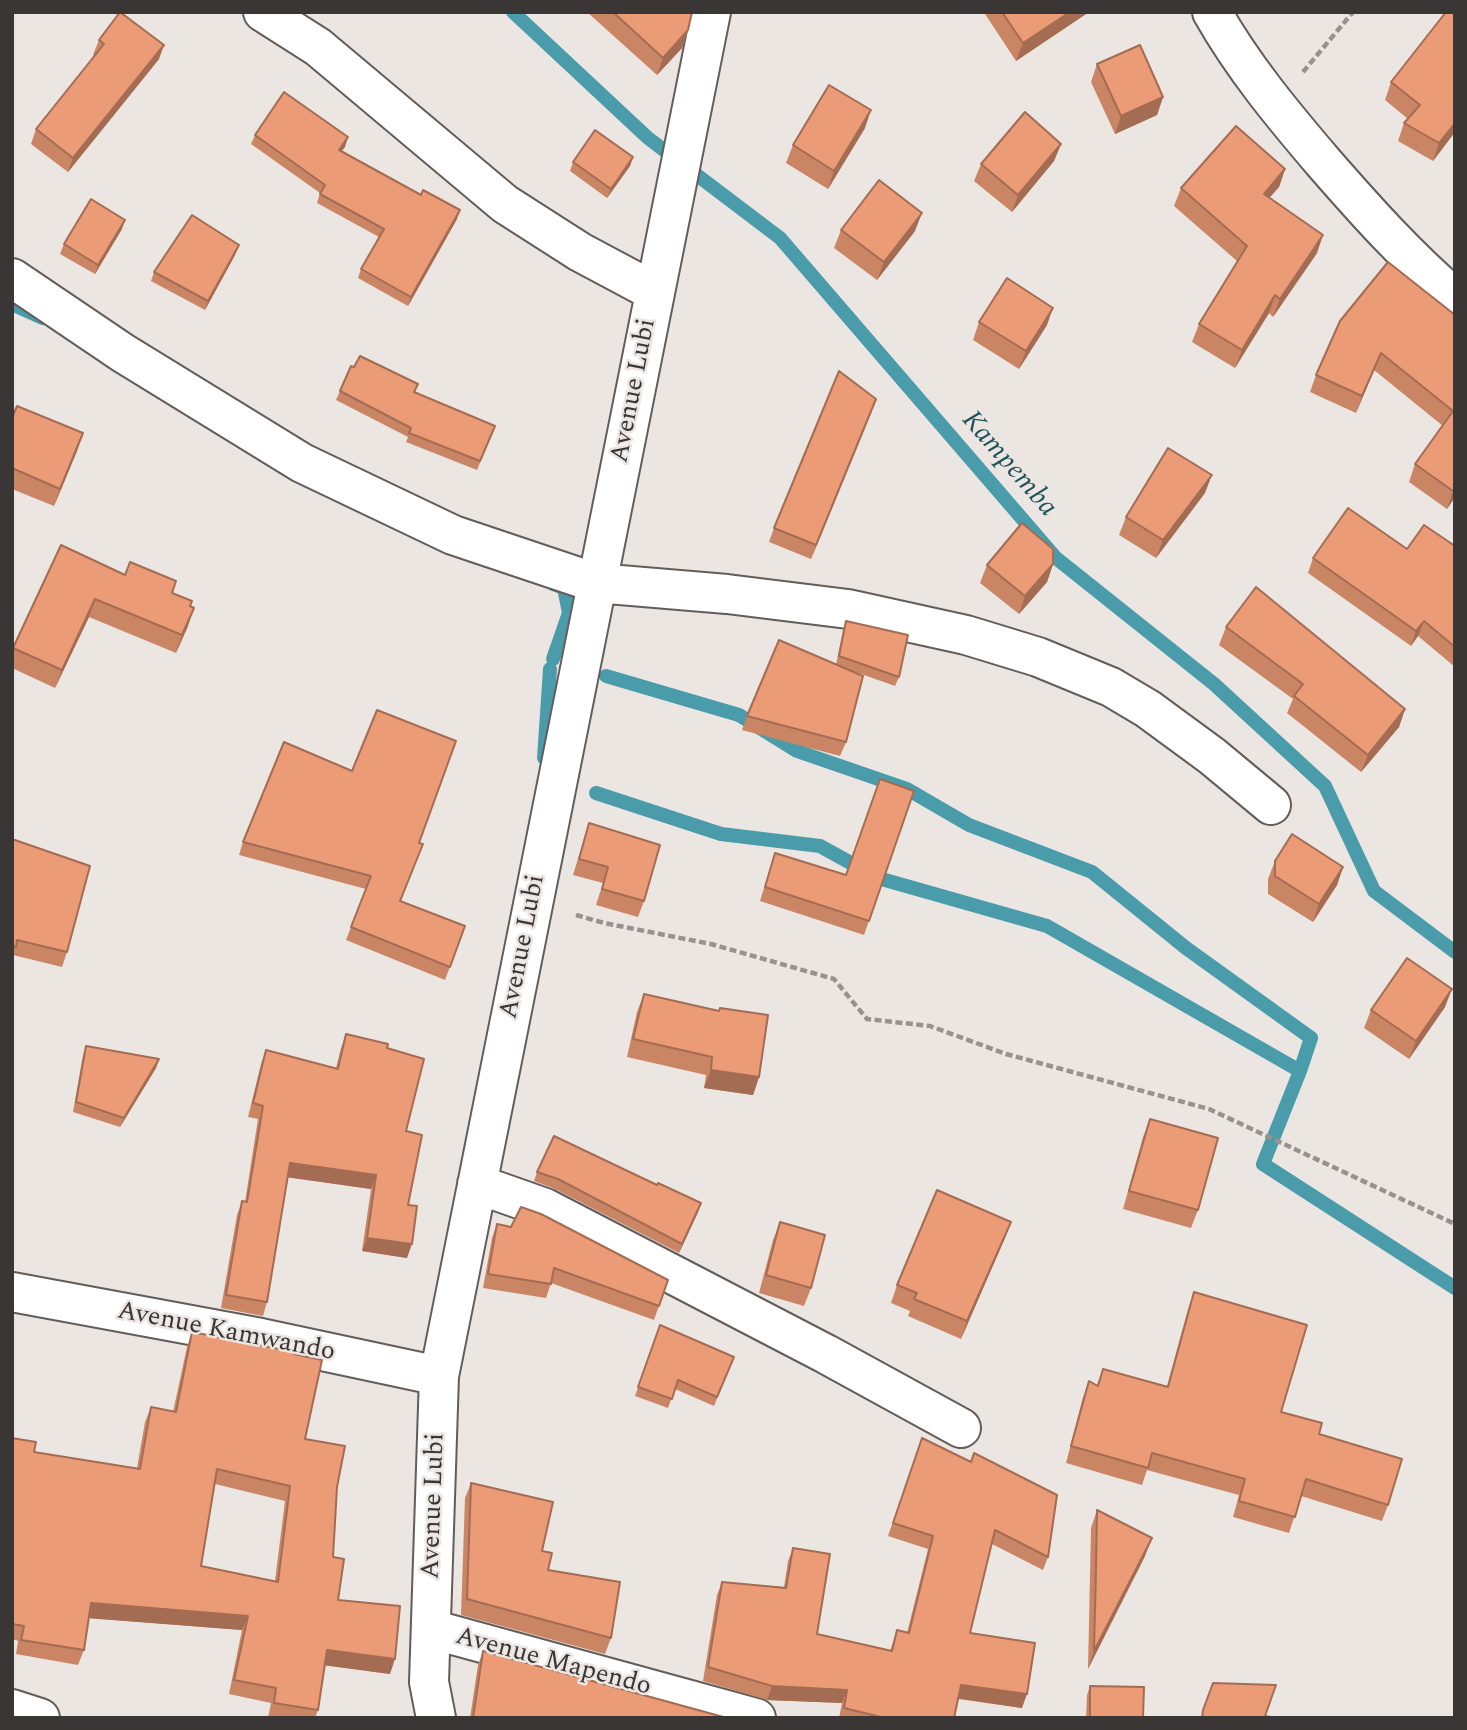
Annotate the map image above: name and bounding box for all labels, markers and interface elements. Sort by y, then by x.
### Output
street label: Avenue Lubi [606,316,664,466]
water label: Kampemba [953,405,1063,525]
street label: Avenue Lubi [495,872,553,1022]
street label: Avenue Kamwando [114,1297,338,1369]
street label: Avenue Lubi [417,1432,453,1580]
street label: Avenue Mapendo [452,1622,654,1704]

